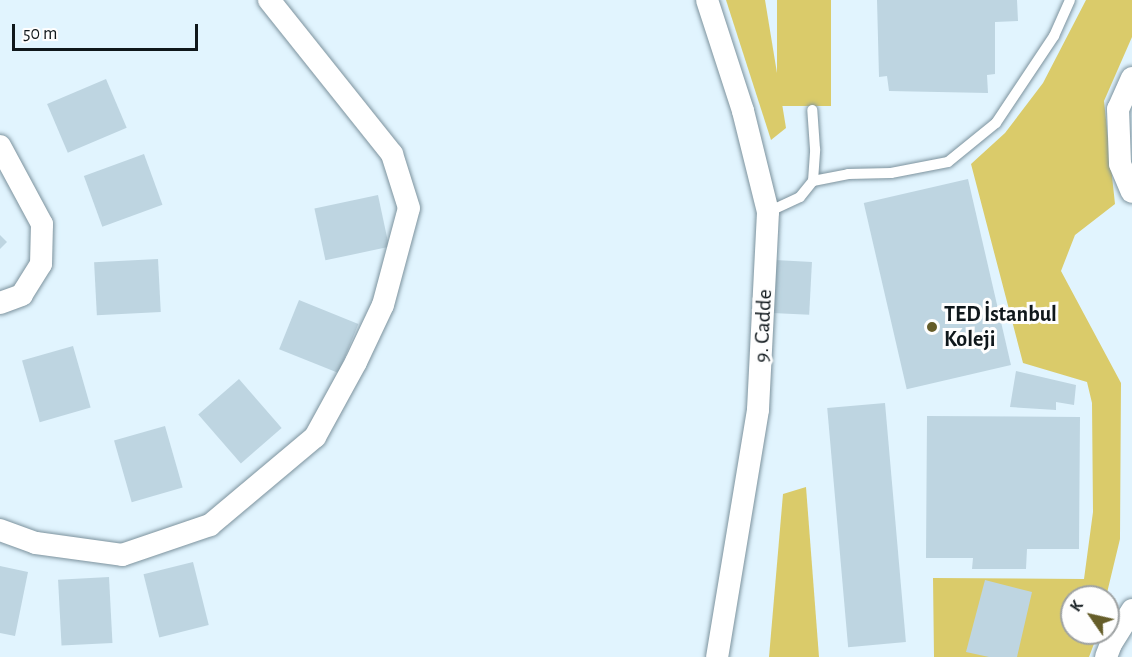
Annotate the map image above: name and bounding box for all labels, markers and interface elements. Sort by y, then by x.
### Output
scale bar [15,12,201,50]
text: 50 m [23,25,57,43]
street label: 9. Cadde [748,289,778,363]
place label: TED İstanbul Koleji [944,301,1057,352]
marker: TED İstanbul Koleji [925,320,939,334]
north arrow [1060,585,1120,645]
text: K [1067,598,1086,614]

